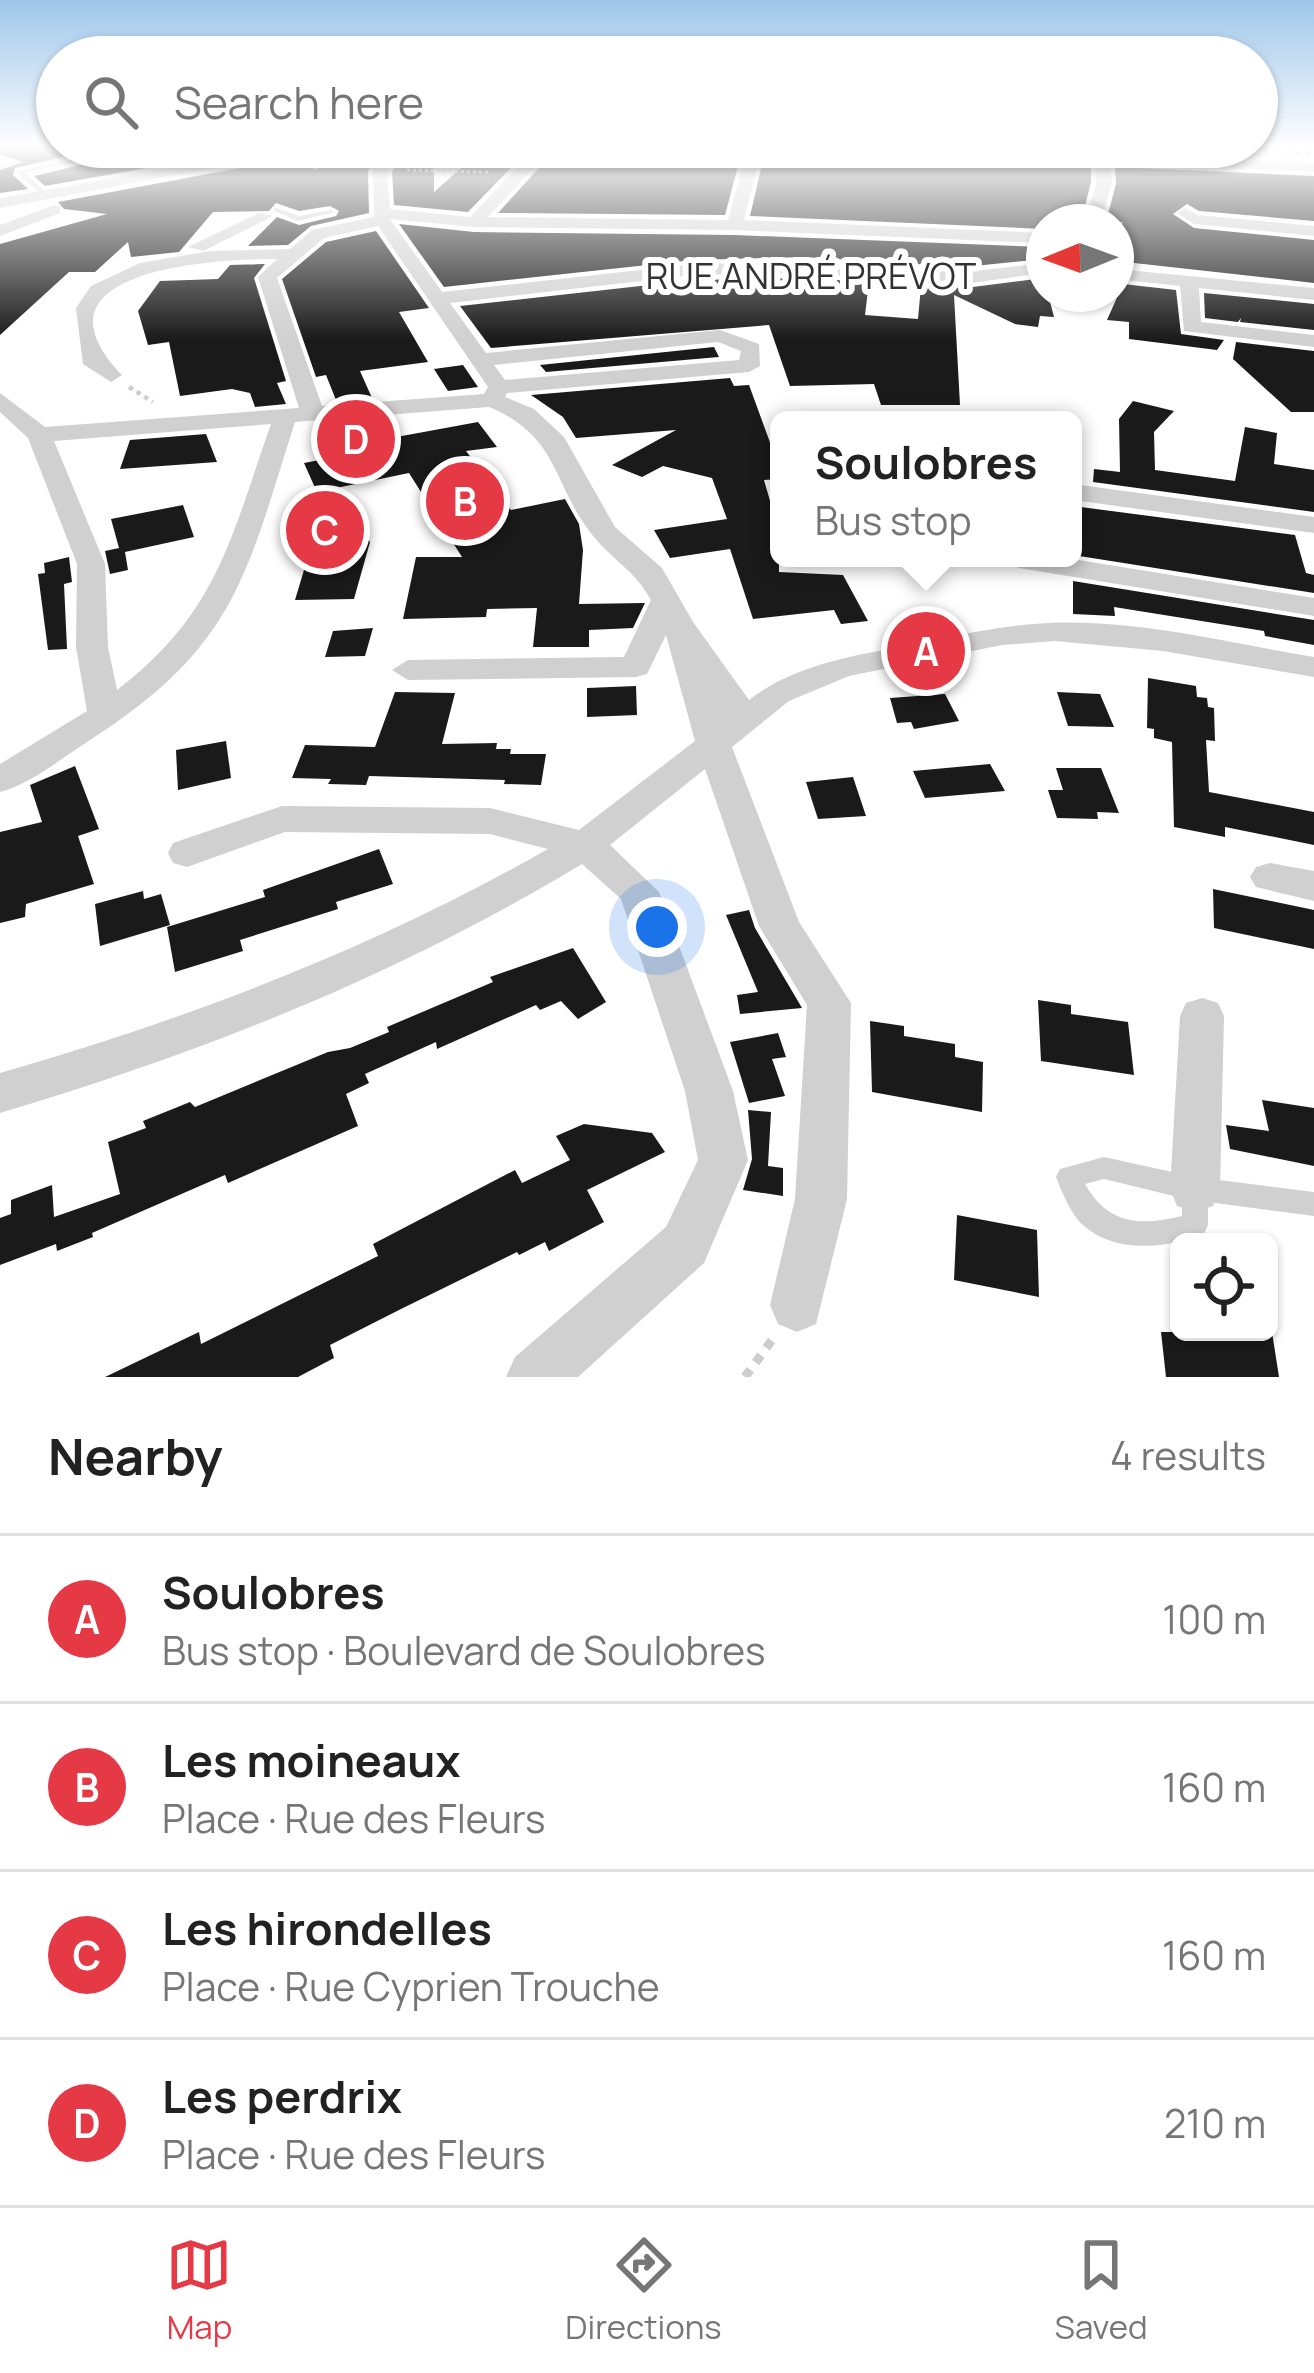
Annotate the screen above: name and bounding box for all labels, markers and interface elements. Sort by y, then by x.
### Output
search box [36,36,1278,168]
icon: search [78,69,144,135]
text: Search here [174,71,424,133]
north arrow [1026,204,1134,312]
street label: RUE ANDRÉ PRÉVOT [646,251,977,300]
pin: D [317,394,395,484]
popup [770,411,1082,567]
text: Soulobres [815,431,1037,493]
pin: B [426,456,504,546]
pin: C [286,485,364,575]
text: Bus stop [815,493,971,547]
pin: A [887,606,965,696]
your location [627,897,687,957]
map controls [1170,1233,1278,1341]
button: locate [1170,1233,1278,1341]
text: Nearby [48,1421,223,1490]
text: 4 results [1110,1428,1266,1482]
text: Soulobres [162,1561,385,1623]
text: A [74,1592,100,1646]
text: 100 m [1162,1592,1266,1646]
text: Bus stop · Boulevard de Soulobres [162,1623,766,1677]
text: Les moineaux [162,1729,460,1791]
text: B [75,1760,99,1814]
text: 160 m [1162,1760,1266,1814]
text: Place · Rue des Fleurs [162,1791,546,1845]
text: Les hirondelles [162,1897,492,1959]
text: C [73,1928,101,1982]
text: 160 m [1162,1928,1266,1982]
text: Place · Rue Cyprien Trouche [162,1959,660,2013]
text: Les perdrix [162,2065,402,2127]
text: D [73,2096,101,2150]
text: 210 m [1164,2096,1266,2150]
text: Place · Rue des Fleurs [162,2127,546,2181]
tab: Map [166,2232,232,2349]
tab: Directions [565,2232,722,2349]
tab: Saved [1055,2232,1148,2349]

